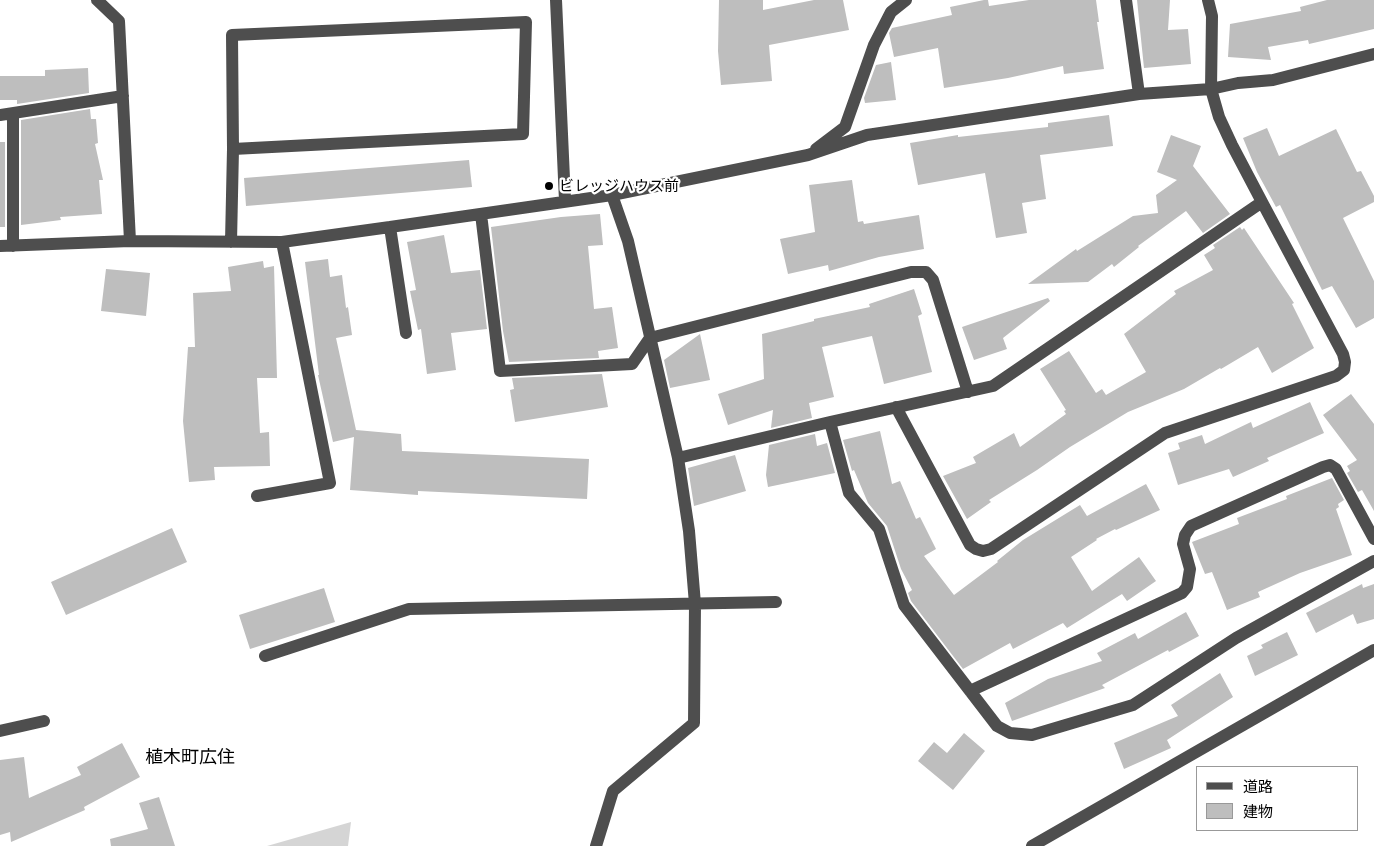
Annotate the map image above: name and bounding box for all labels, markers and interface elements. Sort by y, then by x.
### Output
place label: ビレッジハウス前 [559,177,679,195]
marker: ビレッジハウス前 [543,180,555,192]
district label: 植木町広住 [145,747,235,769]
legend [1196,766,1359,831]
text: 道路 [1243,778,1273,796]
text: 建物 [1243,803,1273,821]

